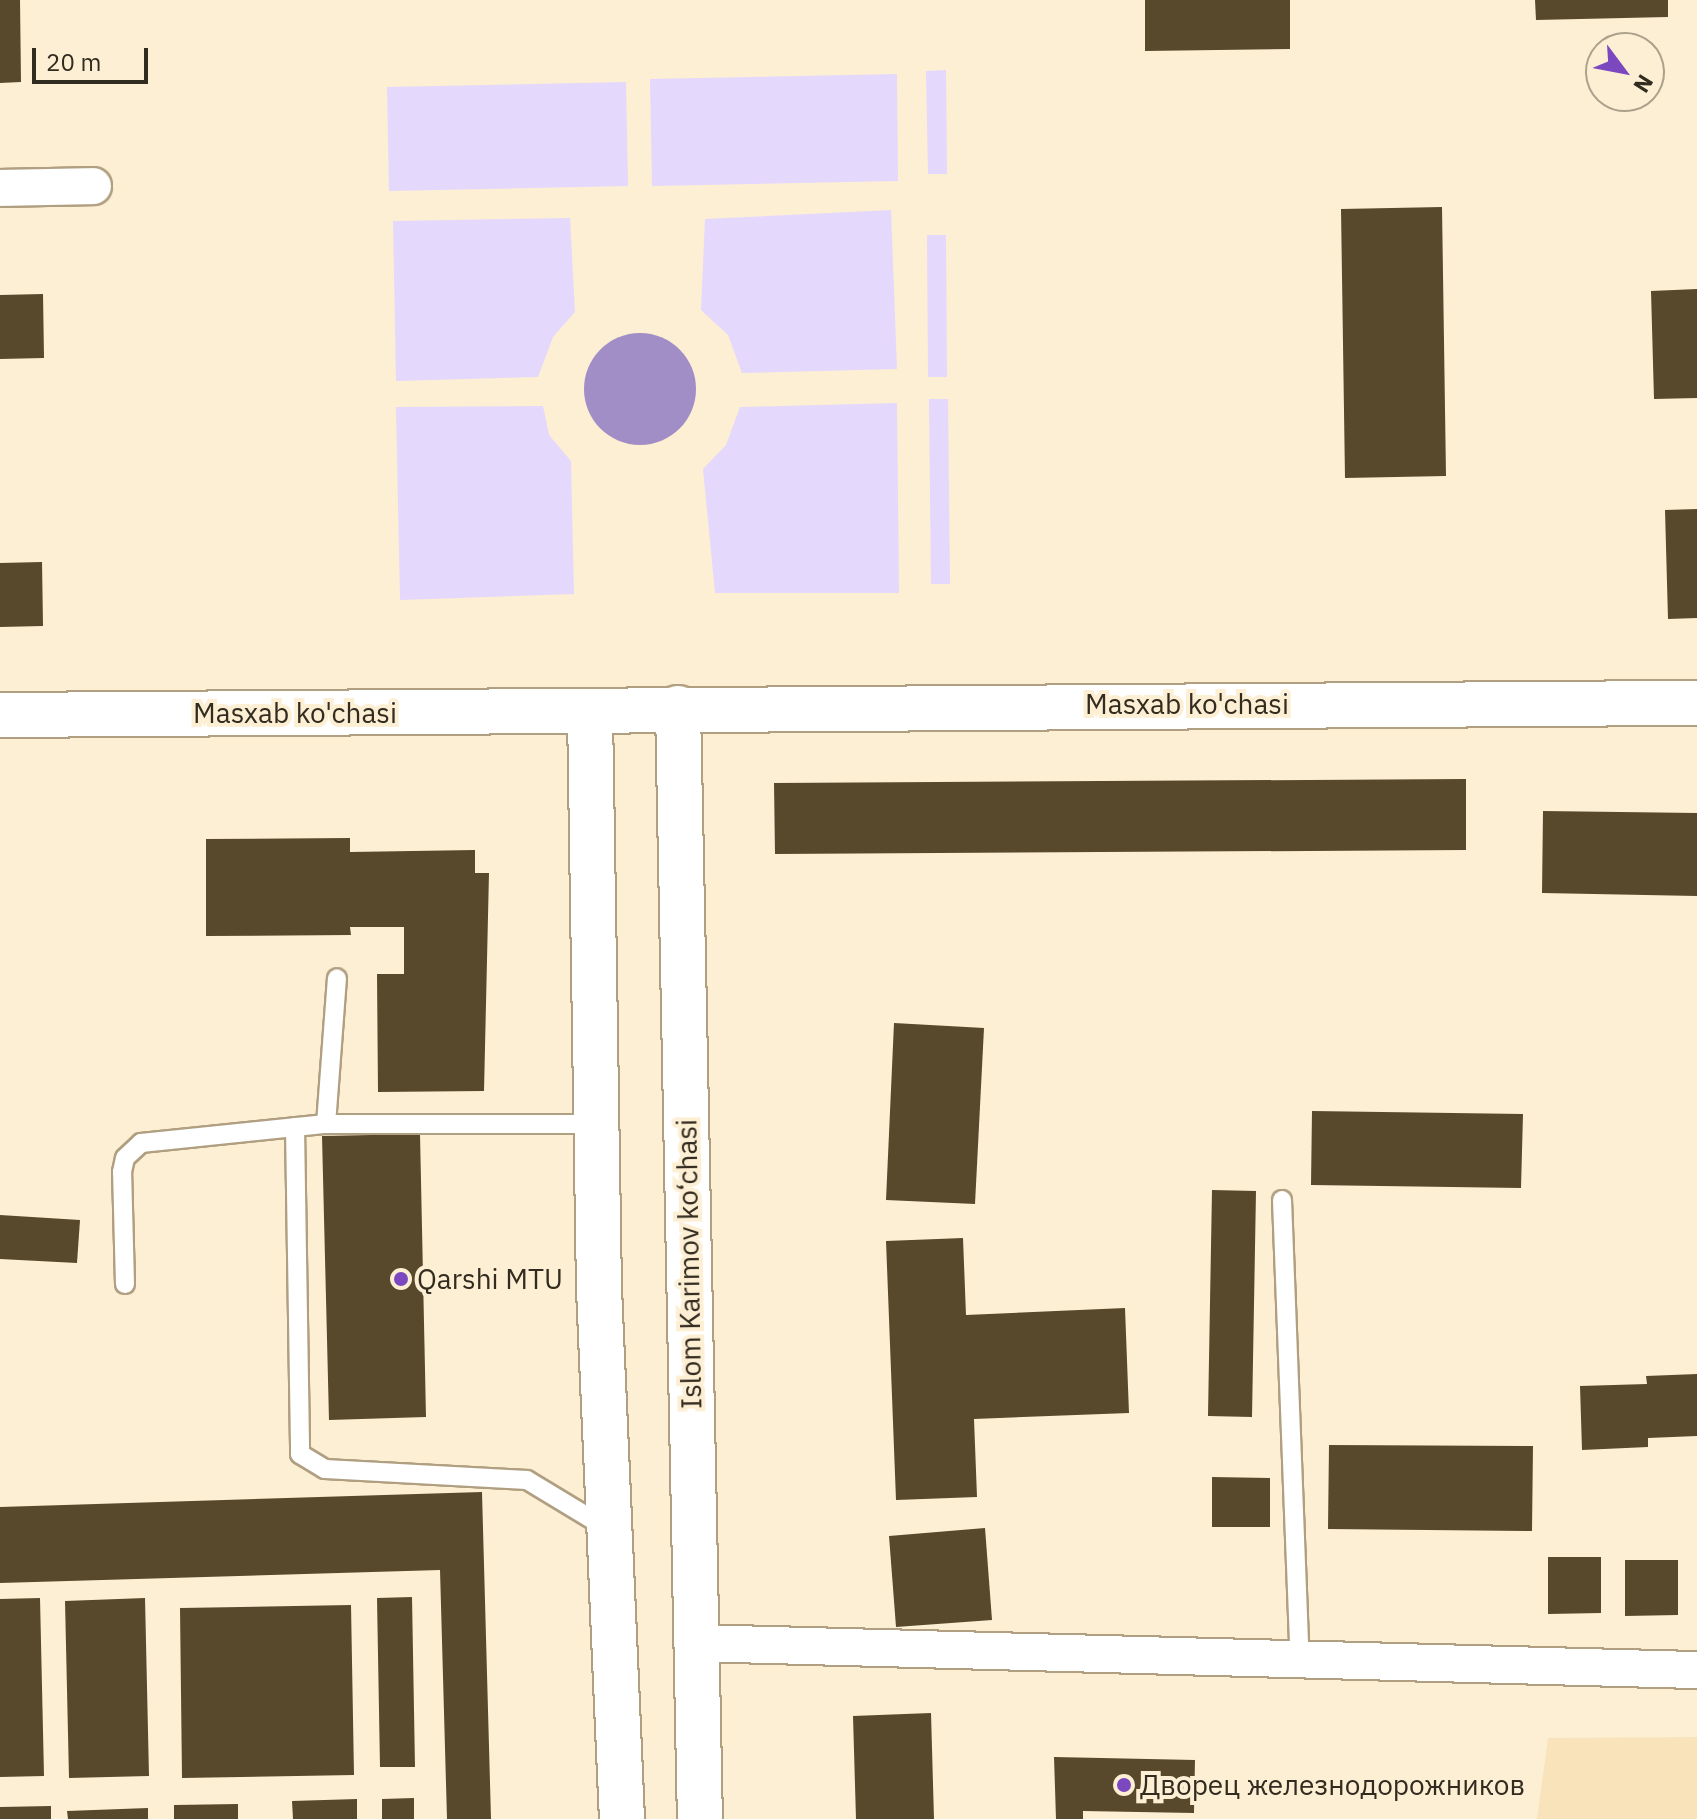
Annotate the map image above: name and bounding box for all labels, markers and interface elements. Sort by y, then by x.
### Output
scale bar [36,32,152,82]
north arrow [1585,32,1665,112]
text: 20 m [46,46,101,78]
text: N [1628,69,1661,98]
street label: Masxab ko'chasi [1085,687,1289,721]
street label: Masxab ko'chasi [193,696,397,730]
street label: Islom Karimov ko‘chasi [670,1119,708,1409]
place label: Qarshi MTU [417,1262,563,1296]
marker: Qarshi MTU [392,1270,410,1288]
place label: Дворец железнодорожников [1140,1768,1525,1802]
marker: Дворец железнодорожников [1115,1776,1133,1794]

